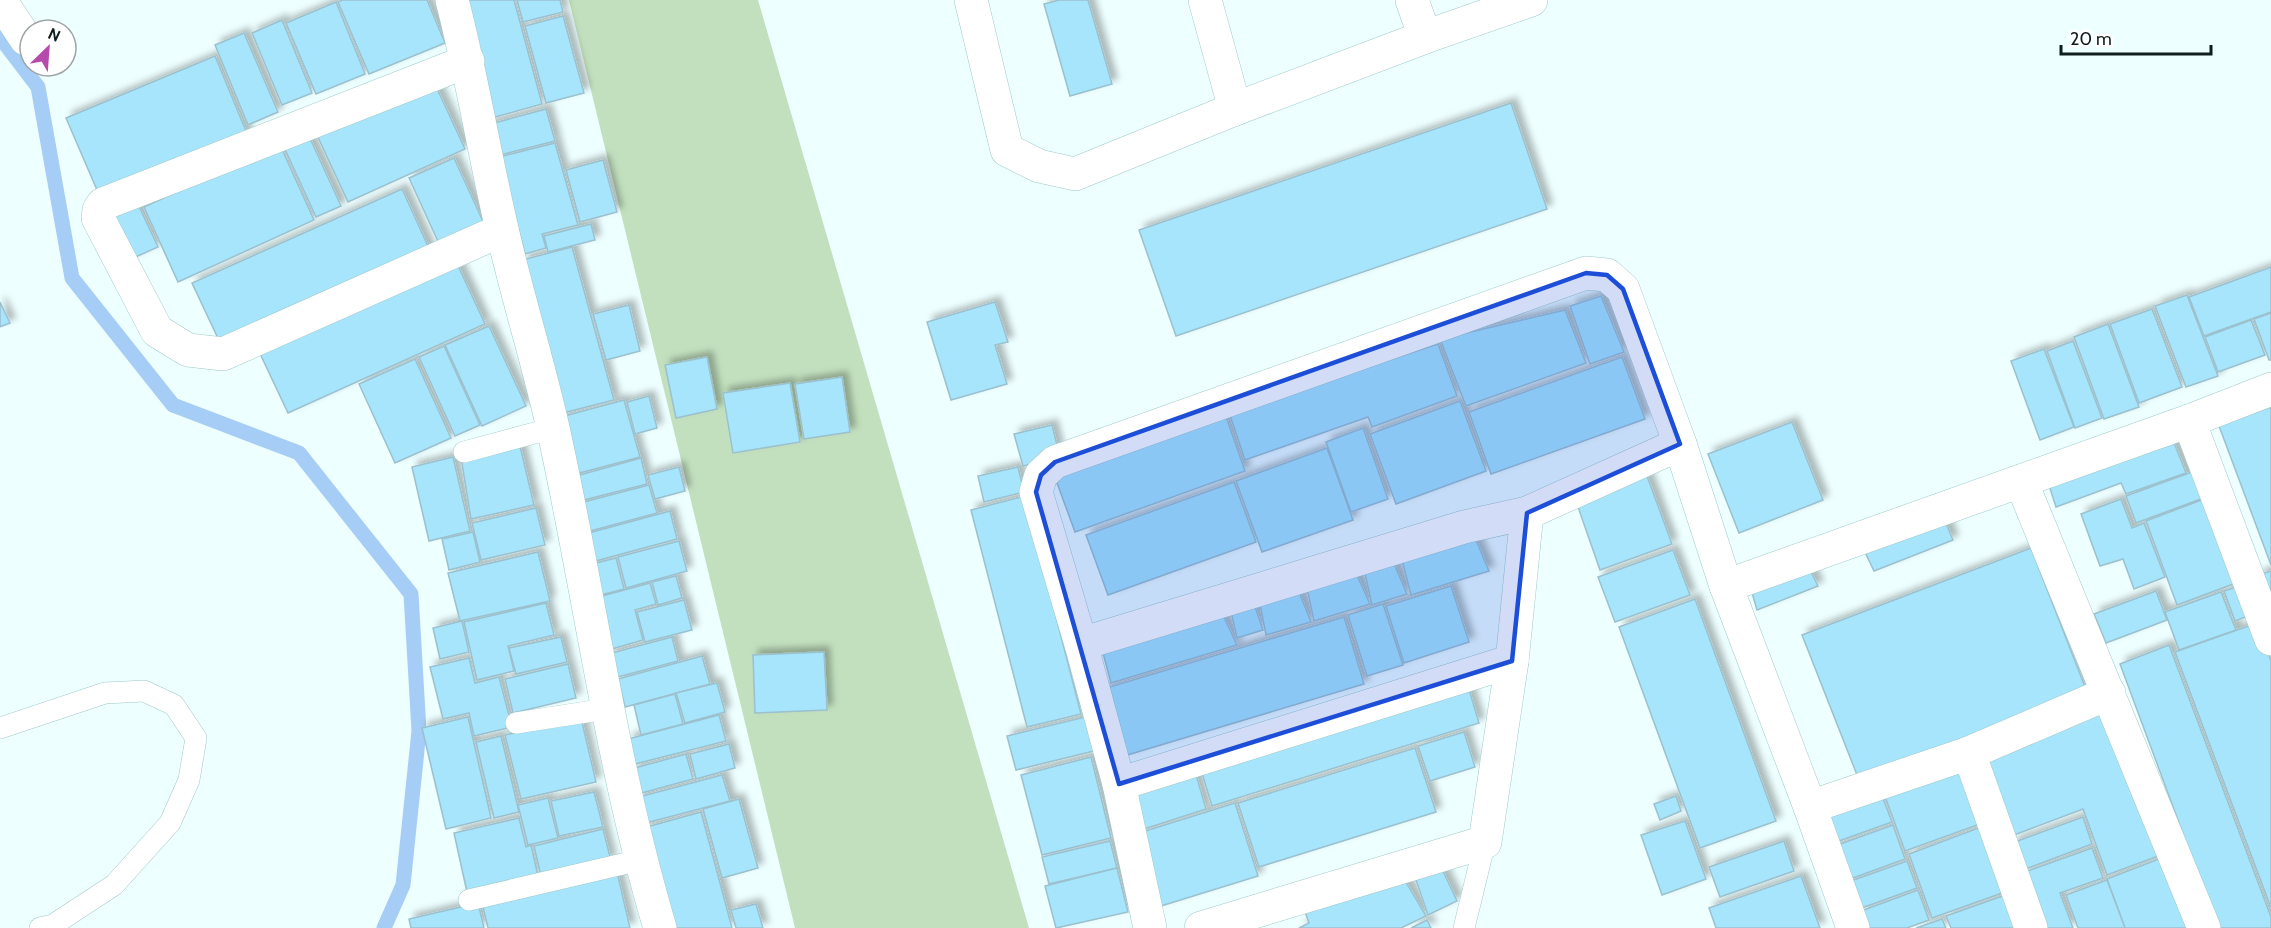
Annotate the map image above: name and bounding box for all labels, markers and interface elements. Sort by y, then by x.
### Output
north arrow [18,18,78,78]
scale bar [2061,18,2211,56]
text: N [45,24,63,46]
text: 20 m [2070,28,2112,50]

